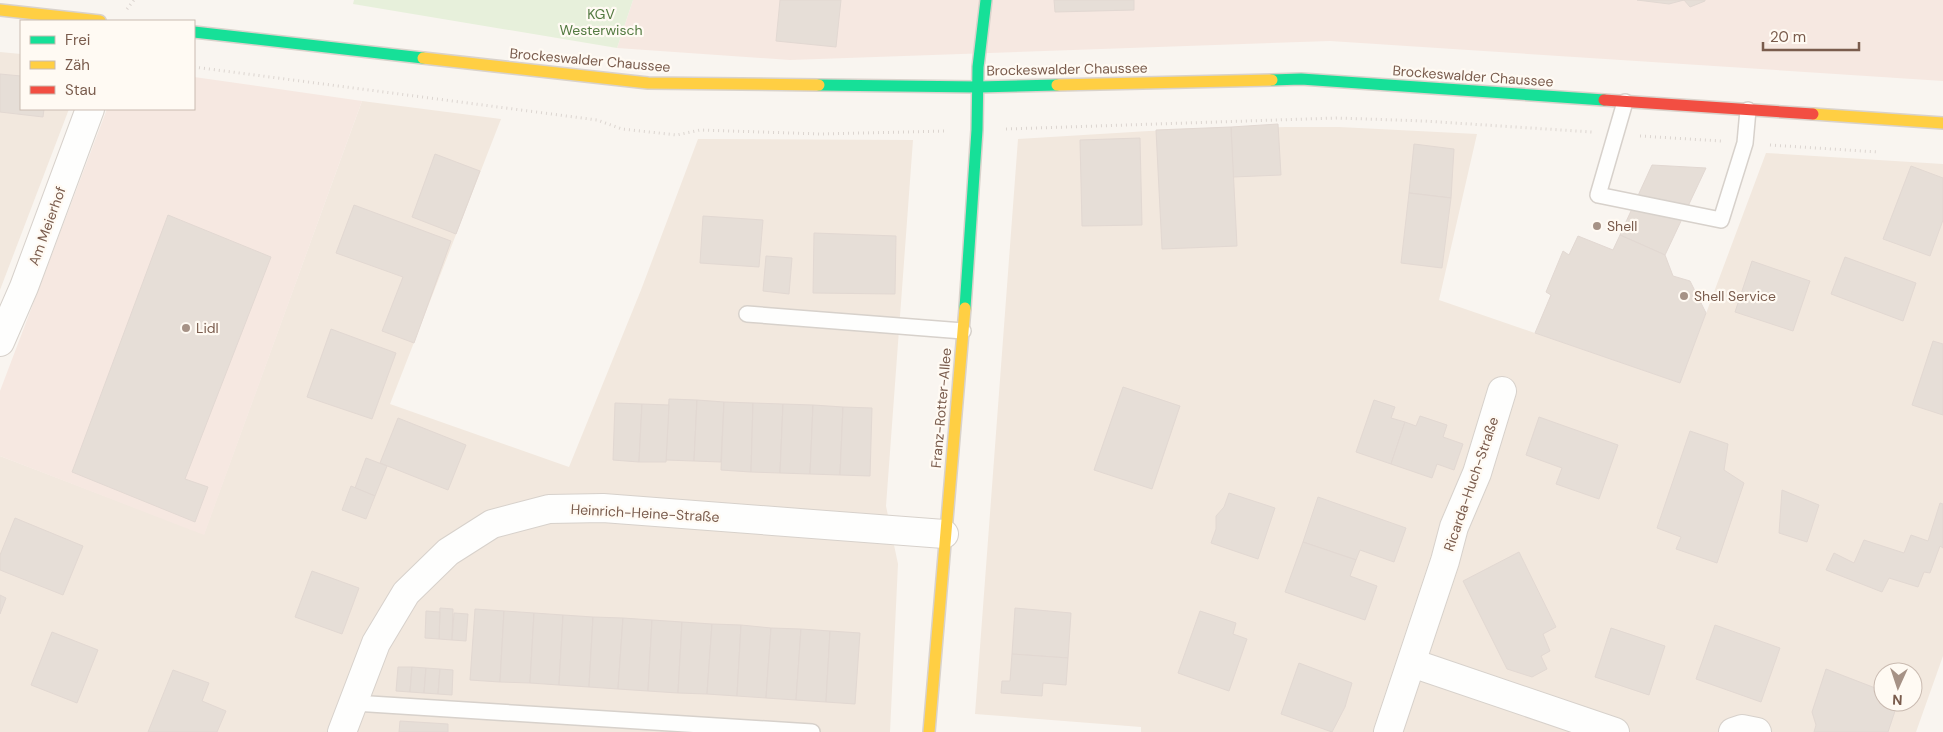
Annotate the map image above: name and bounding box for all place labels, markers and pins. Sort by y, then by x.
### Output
place label: Shell [1607,217,1637,235]
marker: Shell [1591,220,1603,232]
place label: Shell Service [1694,287,1776,305]
marker: Shell Service [1678,290,1690,302]
place label: Lidl [196,319,219,337]
marker: Lidl [180,322,192,334]

